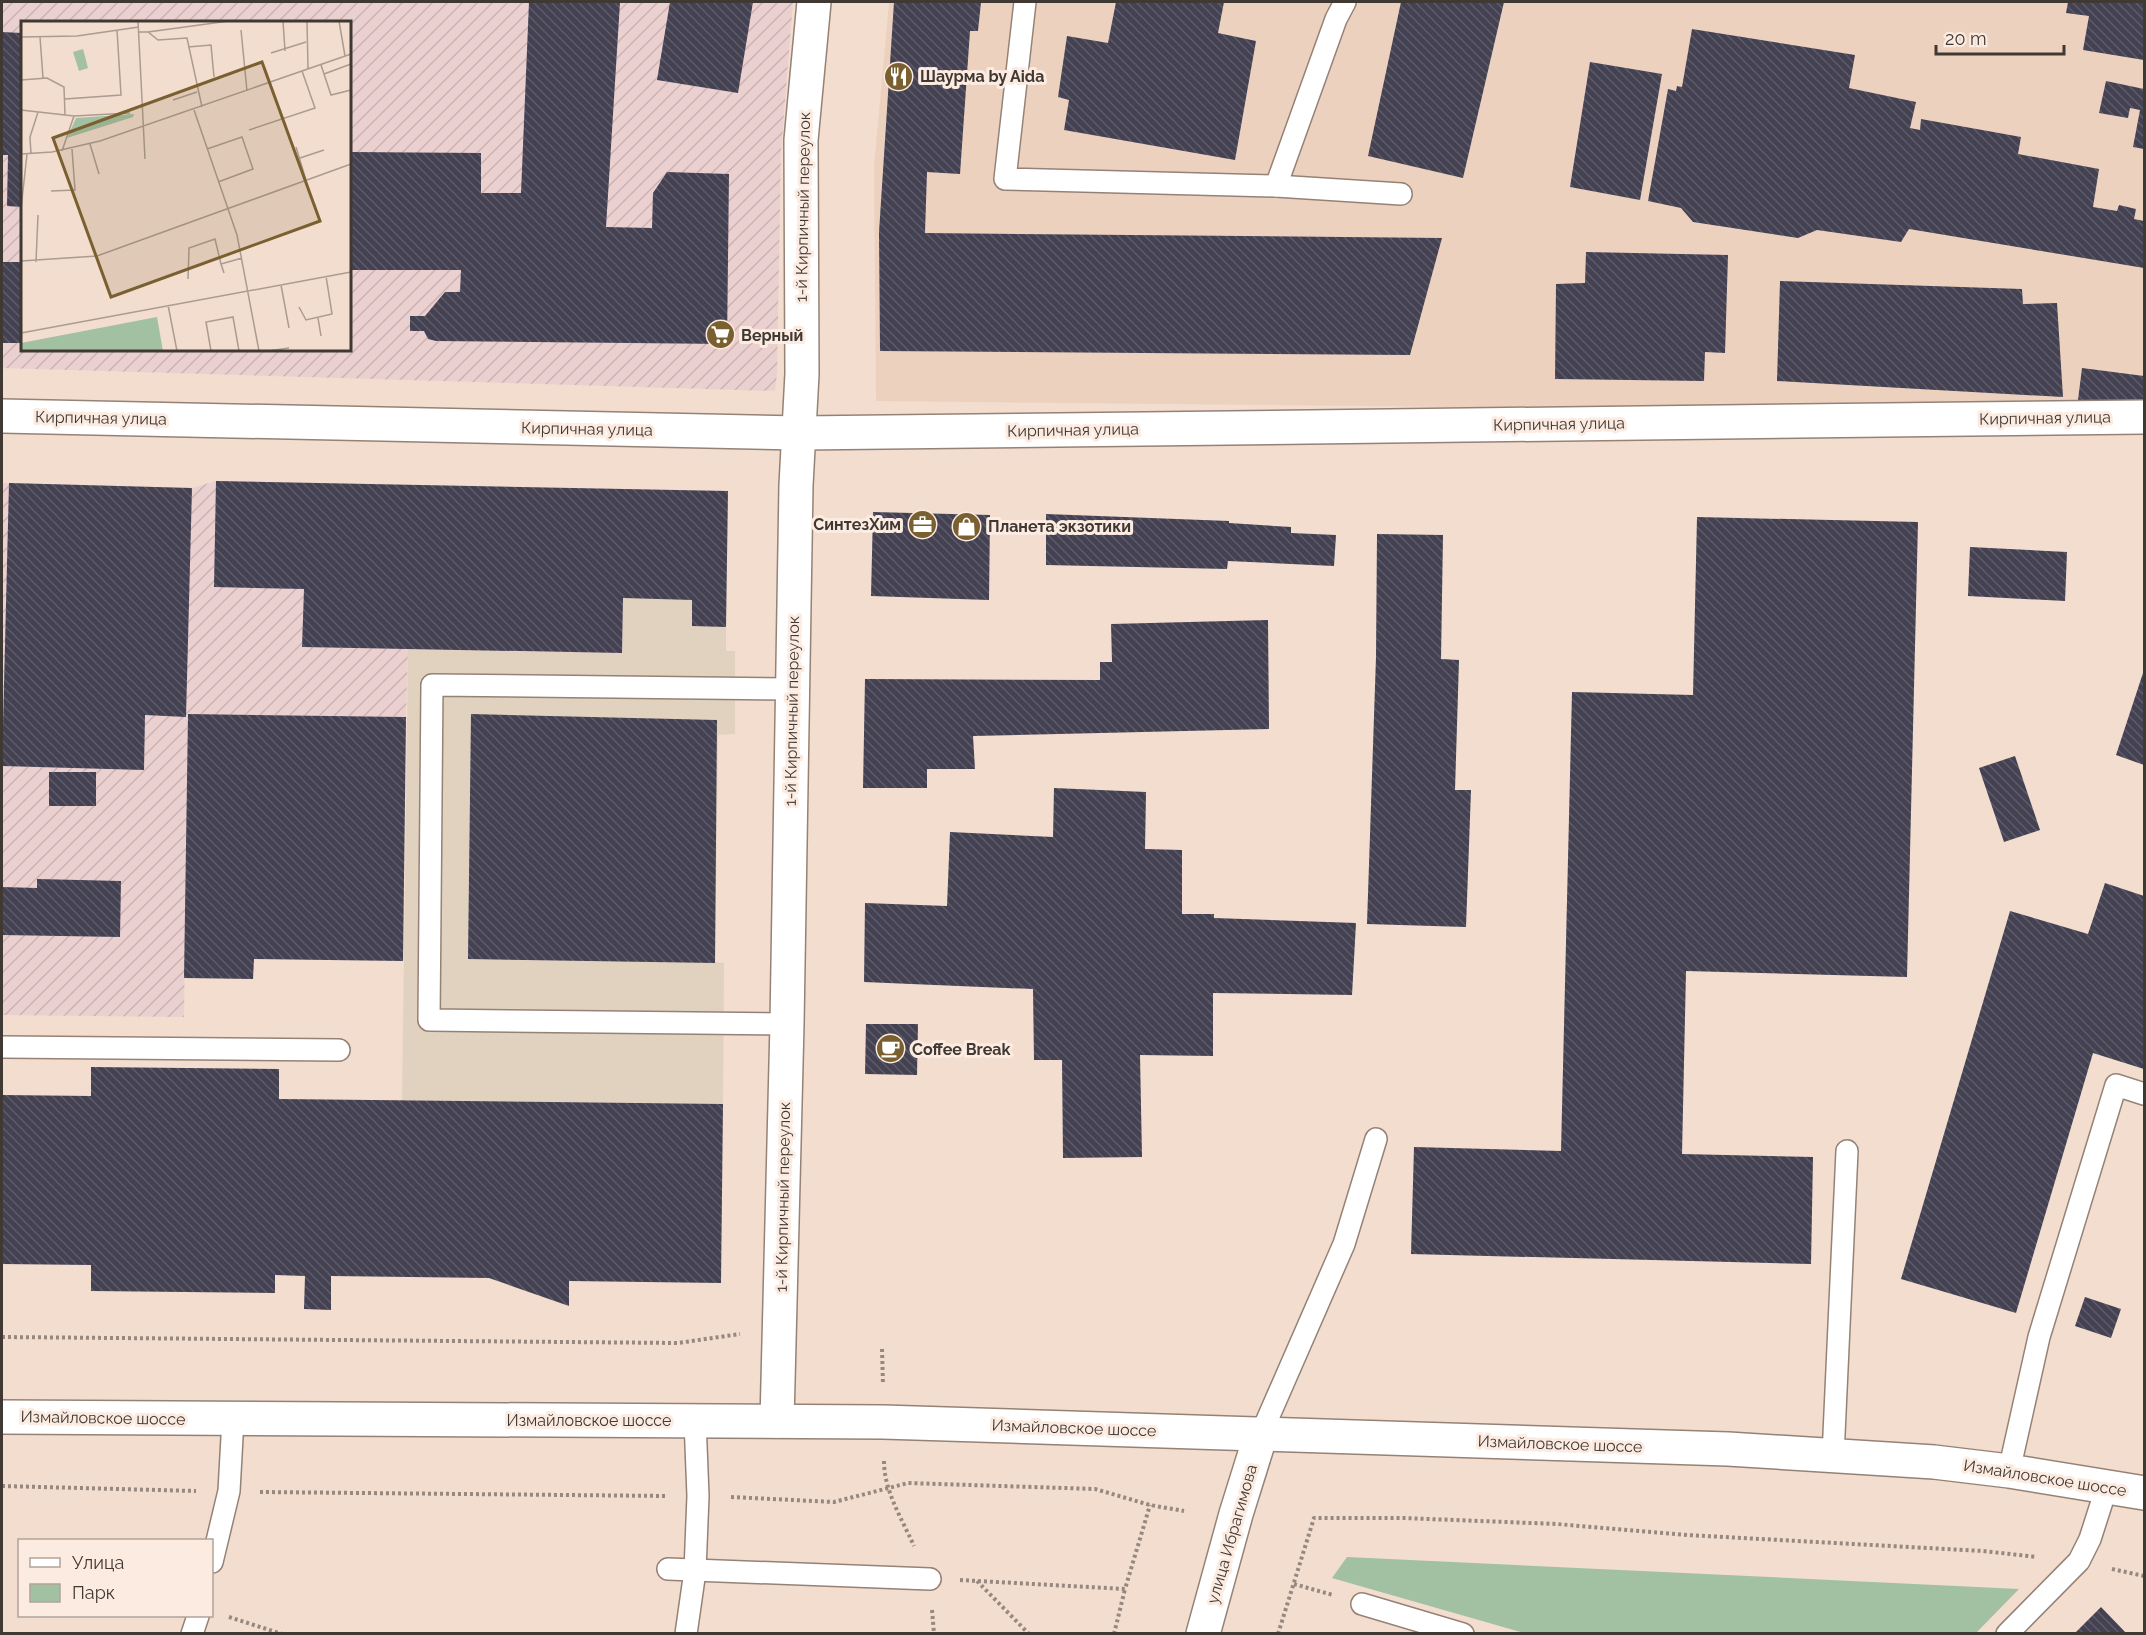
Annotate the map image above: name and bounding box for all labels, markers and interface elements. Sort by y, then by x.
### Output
scale bar [1936,18,2064,56]
inset map [21,21,351,351]
text: 20 m [1945,28,1987,49]
restaurant icon: Шаурма by Aida [883,60,915,92]
place label: Шаурма by Aida [920,67,1044,86]
street label: 1-й Кирпичный переулок [792,112,814,302]
supermarket icon: Верный [704,319,736,351]
place label: Верный [741,326,803,345]
street label: Кирпичная улица [35,407,167,429]
street label: Кирпичная улица [1979,407,2111,429]
street label: Кирпичная улица [1493,413,1625,435]
street label: Кирпичная улица [521,418,653,440]
street label: Кирпичная улица [1007,419,1139,441]
office icon: СинтезХим [906,508,938,540]
shop icon: Планета экзотики [951,510,983,542]
place label: СинтезХим [813,515,901,534]
place label: Планета экзотики [988,517,1131,536]
street label: 1-й Кирпичный переулок [781,616,803,806]
cafe icon: Coffee Break [875,1033,907,1065]
place label: Coffee Break [912,1040,1010,1059]
street label: 1-й Кирпичный переулок [772,1102,794,1292]
street label: Измайловское шоссе [20,1407,186,1429]
street label: Измайловское шоссе [507,1411,671,1430]
street label: Измайловское шоссе [991,1416,1157,1440]
street label: Измайловское шоссе [1477,1432,1643,1456]
street label: Измайловское шоссе [1962,1456,2128,1500]
street label: улица Ибрагимова [1203,1462,1261,1606]
legend [18,1539,213,1617]
text: Улица [72,1552,124,1573]
text: Парк [72,1582,115,1603]

